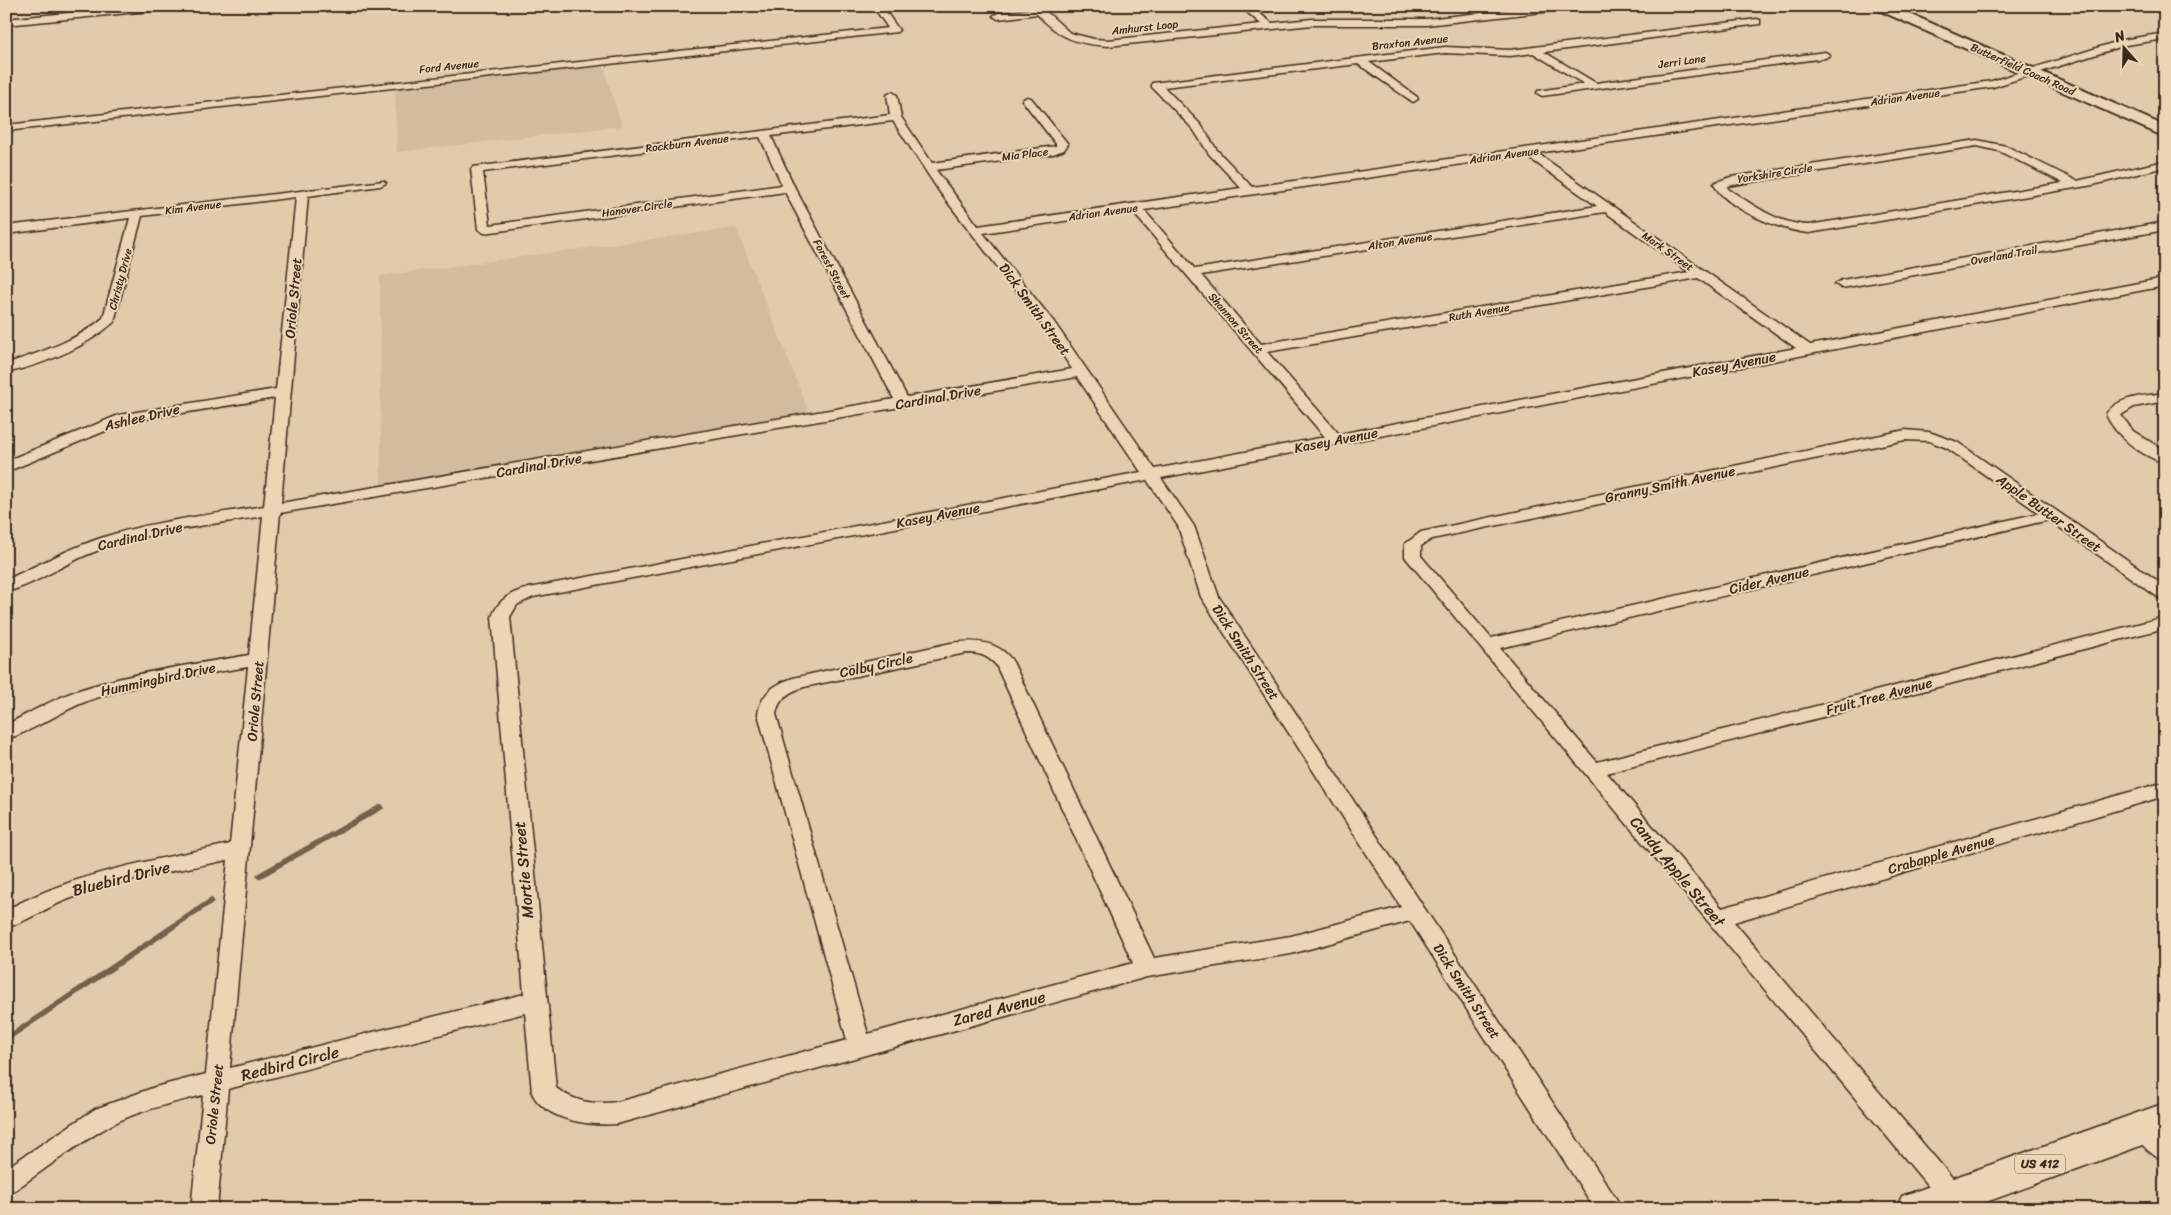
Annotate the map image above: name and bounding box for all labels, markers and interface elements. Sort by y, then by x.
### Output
street label: Amhurst Loop [1110,15,1179,41]
north arrow [2098,22,2148,72]
text: N [2110,23,2129,50]
street label: Braxton Avenue [1371,29,1449,56]
street label: Butterfield Coach Road [1967,38,2079,102]
street label: Jerri Lane [1656,49,1707,74]
street label: Ford Avenue [418,54,480,79]
street label: Adrian Avenue [1868,83,1941,112]
street label: Rockburn Avenue [644,129,730,158]
street label: Adrian Avenue [1467,141,1540,170]
street label: Mia Place [1001,142,1050,167]
street label: Yorkshire Circle [1736,158,1814,189]
street label: Hanover Circle [600,194,674,223]
street label: Kim Avenue [164,195,223,220]
street label: Adrian Avenue [1066,198,1139,227]
street label: Alton Avenue [1366,227,1434,256]
street label: Mark Street [1638,227,1698,276]
street label: Forest Street [808,236,856,303]
street label: Overland Trail [1969,240,2040,271]
street label: Christy Drive [103,246,138,312]
street label: Oriole Street [278,257,309,339]
street label: Dick Smith Street [992,257,1077,361]
street label: Shannon Street [1203,288,1268,359]
street label: Ruth Avenue [1447,298,1511,327]
street label: Kasey Avenue [1690,344,1778,385]
street label: Cardinal Drive [893,378,983,417]
street label: Ashlee Drive [101,397,182,439]
street label: Kasey Avenue [1292,420,1380,461]
street label: Cardinal Drive [494,446,584,485]
street label: Granny Smith Avenue [1603,458,1738,511]
street label: Apple Butter Street [1990,467,2107,559]
street label: Kasey Avenue [894,495,982,536]
street label: Cardinal Drive [95,515,185,558]
street label: Cider Avenue [1727,559,1812,602]
street label: Dick Smith Street [1205,599,1286,705]
street label: Colby Circle [837,645,915,685]
street label: Hummingbird Drive [98,655,218,704]
street label: Oriole Street [240,660,271,742]
street label: Fruit Tree Avenue [1823,670,1935,723]
street label: Candy Apple Street [1622,809,1733,934]
street label: Mortie Street [505,820,542,920]
street label: Crabapple Avenue [1885,827,1998,882]
street label: Bluebird Drive [69,852,173,905]
street label: Dick Smith Street [1426,938,1507,1044]
street label: Zared Avenue [949,982,1049,1035]
street label: Redbird Circle [238,1037,342,1090]
street label: Oriole Street [198,1063,231,1146]
road number: US 412 [2015,1154,2065,1174]

